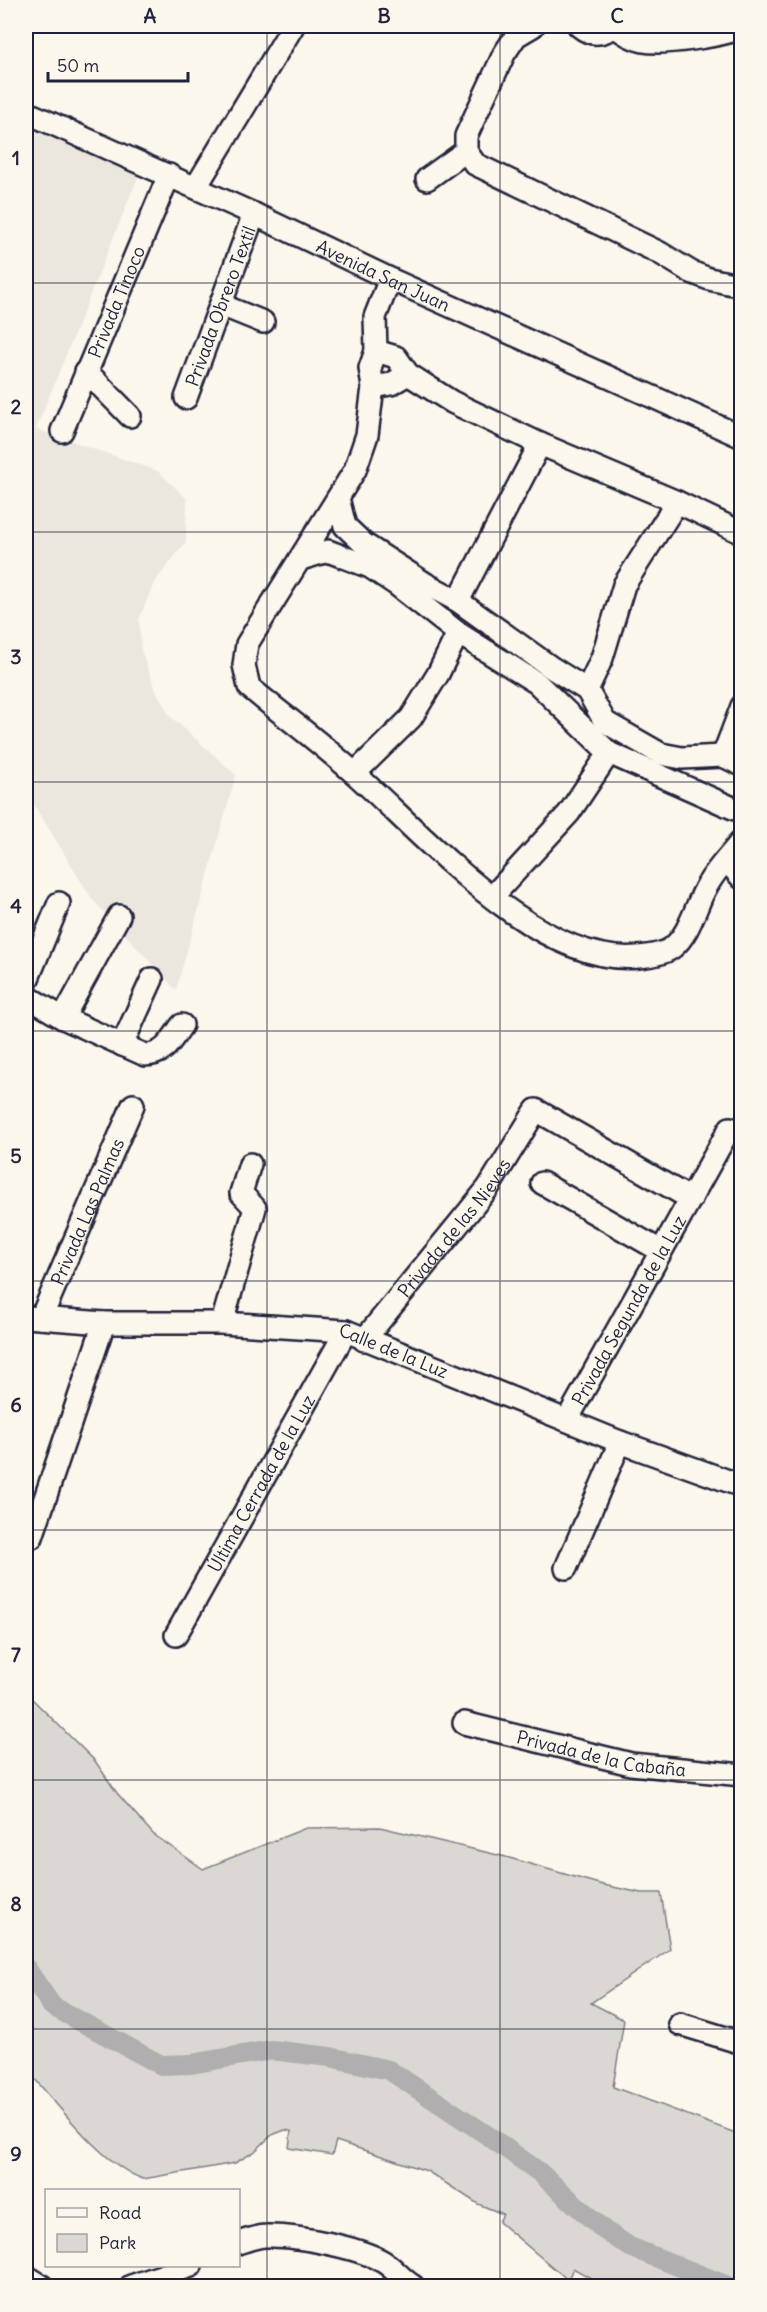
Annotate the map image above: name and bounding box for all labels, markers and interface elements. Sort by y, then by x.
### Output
text: A [144,3,157,28]
text: B [377,3,391,28]
text: C [610,3,624,28]
scale bar [48,45,188,83]
text: 50 m [57,54,99,77]
text: 1 [12,145,20,170]
street label: Privada Obrero Textil [180,223,260,389]
street label: Avenida San Juan [313,234,454,316]
street label: Privada Tinoco [82,242,150,361]
text: 2 [11,394,22,419]
text: 3 [10,644,22,669]
text: 4 [10,893,22,918]
street label: Privada Las Palmas [45,1135,129,1288]
text: 5 [10,1143,22,1168]
street label: Privada de las Nieves [392,1154,515,1302]
street label: Privada Segunda de la Luz [566,1211,691,1409]
street label: Calle de la Luz [339,1319,452,1383]
street label: Última Cerrada de la Luz [202,1390,320,1576]
text: 6 [10,1392,22,1417]
text: 7 [11,1642,21,1667]
street label: Privada de la Cabaña [515,1725,687,1781]
text: 8 [10,1891,22,1916]
text: 9 [10,2141,22,2166]
legend [45,2189,240,2267]
text: Road [99,2201,142,2224]
text: Park [99,2231,136,2254]

